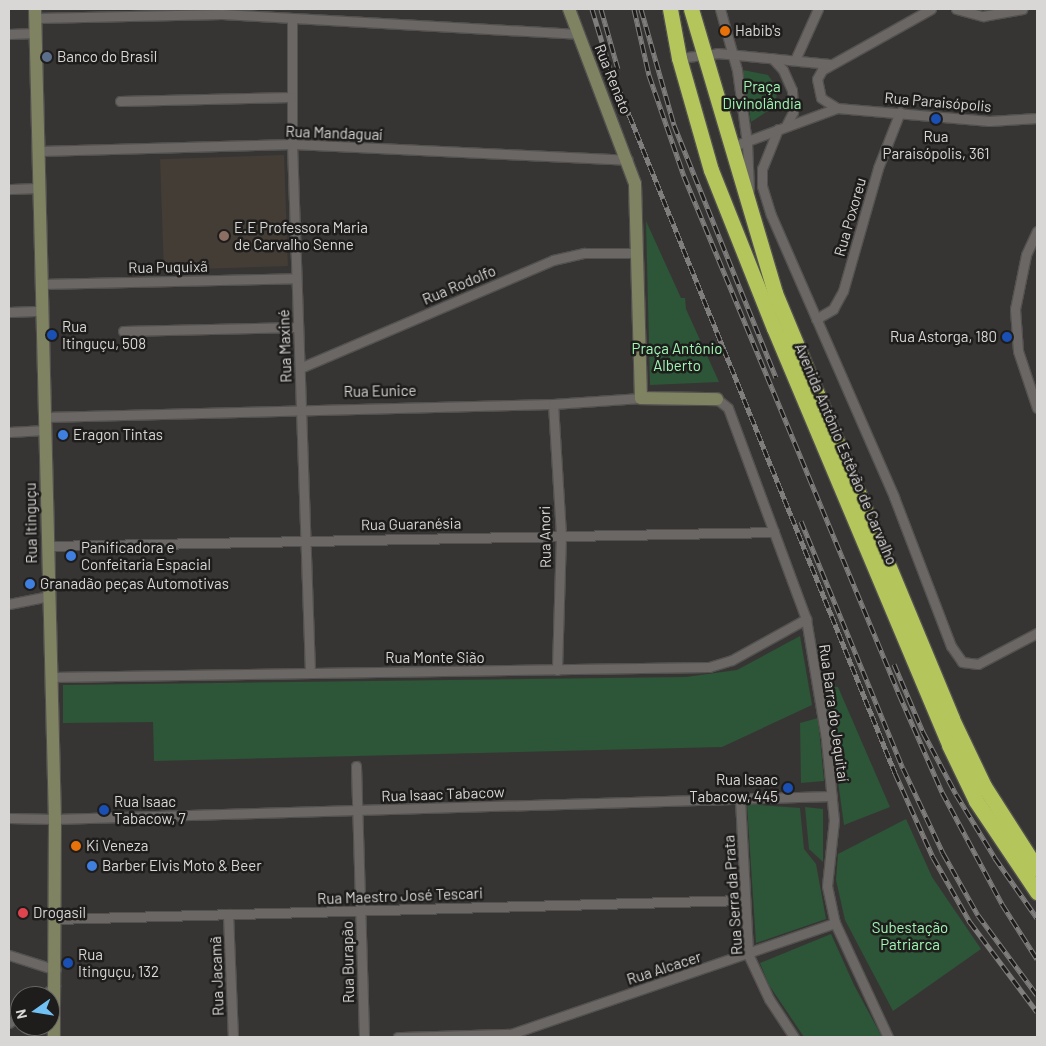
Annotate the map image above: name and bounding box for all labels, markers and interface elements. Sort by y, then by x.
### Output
place label: Habib's [735,22,781,40]
marker: Habib's [719,25,731,37]
street label: Rua Renato [591,41,635,117]
place label: Banco do Brasil [57,48,157,66]
marker: Banco do Brasil [41,51,53,63]
park label: Praça Divinolândia [723,77,801,112]
street label: Rua Paraisópolis [884,88,992,116]
marker: Rua Paraisópolis, 361 [930,113,942,125]
street label: Rua Mandaguaí [285,122,383,144]
place label: Rua Paraisópolis, 361 [883,127,989,162]
street label: Rua Poxoreu [830,176,870,258]
place label: E.E Professora Maria de Carvalho Senne [234,218,368,253]
marker: E.E Professora Maria de Carvalho Senne [218,230,230,242]
street label: Rua Puquixã [128,257,208,277]
street label: Rua Rodolfo [420,262,498,308]
street label: Rua Maxiné [275,309,295,383]
place label: Rua Itinguçu, 508 [62,317,146,352]
place label: Rua Astorga, 180 [890,328,997,346]
marker: Rua Itinguçu, 508 [46,329,58,341]
marker: Rua Astorga, 180 [1001,331,1013,343]
park label: Praça Antônio Alberto [632,339,722,374]
street label: Avenida Antônio Estêvão de Carvalho [791,341,901,567]
street label: Rua Eunice [344,381,416,401]
place label: Eragon Tintas [73,426,163,444]
marker: Eragon Tintas [57,429,69,441]
street label: Rua Itinguçu [21,482,41,564]
street label: Rua Anori [535,506,555,568]
street label: Rua Guaranésia [361,514,461,534]
place label: Panificadora e Confeitaria Espacial [81,538,211,573]
marker: Panificadora e Confeitaria Espacial [65,550,77,562]
place label: Granadão peças Automotivas [40,575,229,593]
marker: Granadão peças Automotivas [24,578,36,590]
street label: Rua Barra do Jequitaí [815,643,853,783]
street label: Rua Monte Sião [385,649,485,667]
place label: Rua Isaac Tabacow, 445 [689,770,778,805]
marker: Rua Isaac Tabacow, 445 [782,782,794,794]
street label: Rua Isaac Tabacow [381,783,505,805]
place label: Rua Isaac Tabacow, 7 [114,792,186,827]
marker: Rua Isaac Tabacow, 7 [98,804,110,816]
street label: Rua Serra da Prata [720,834,746,956]
place label: Ki Veneza [86,837,148,855]
marker: Ki Veneza [70,840,82,852]
place label: Barber Elvis Moto & Beer [102,857,262,875]
marker: Barber Elvis Moto & Beer [86,860,98,872]
street label: Rua Maestro José Tescari [317,884,483,908]
place label: Drogasil [33,904,86,922]
marker: Drogasil [17,907,29,919]
park label: Subestação Patriarca [872,918,948,953]
street label: Rua Burapão [338,921,358,1003]
street label: Rua Jacamã [207,936,227,1016]
place label: Rua Itinguçu, 132 [78,945,159,980]
street label: Rua Alcacer [625,948,703,988]
marker: Rua Itinguçu, 132 [62,957,74,969]
north arrow [10,986,60,1036]
text: N [12,1008,30,1021]

